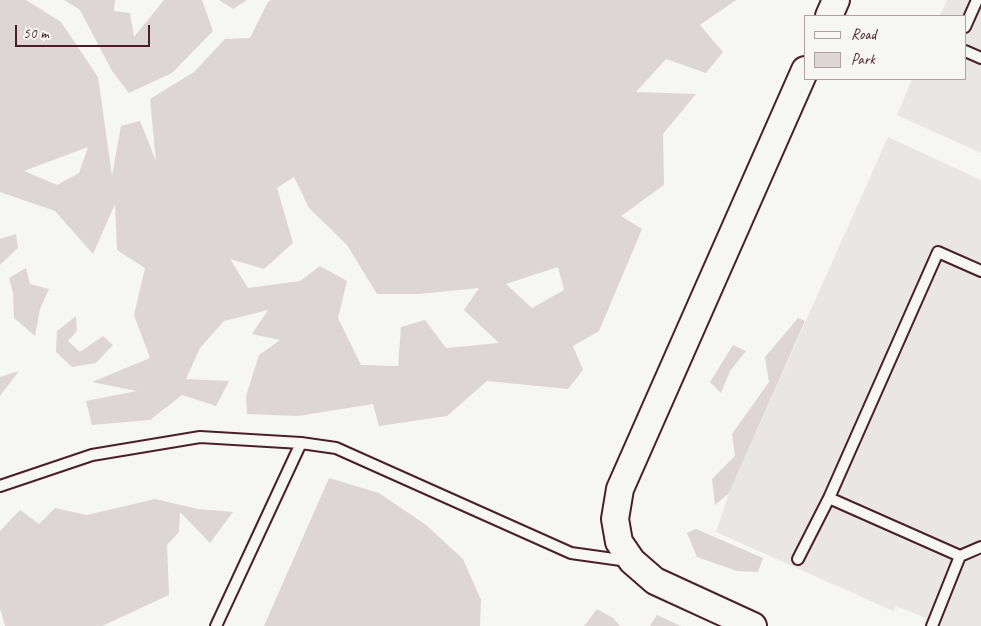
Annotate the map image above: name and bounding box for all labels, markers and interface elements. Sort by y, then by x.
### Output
scale bar [18,15,152,47]
legend [804,15,966,80]
text: 50 m [23,24,49,43]
text: Road [851,25,876,44]
text: Park [851,50,875,69]

